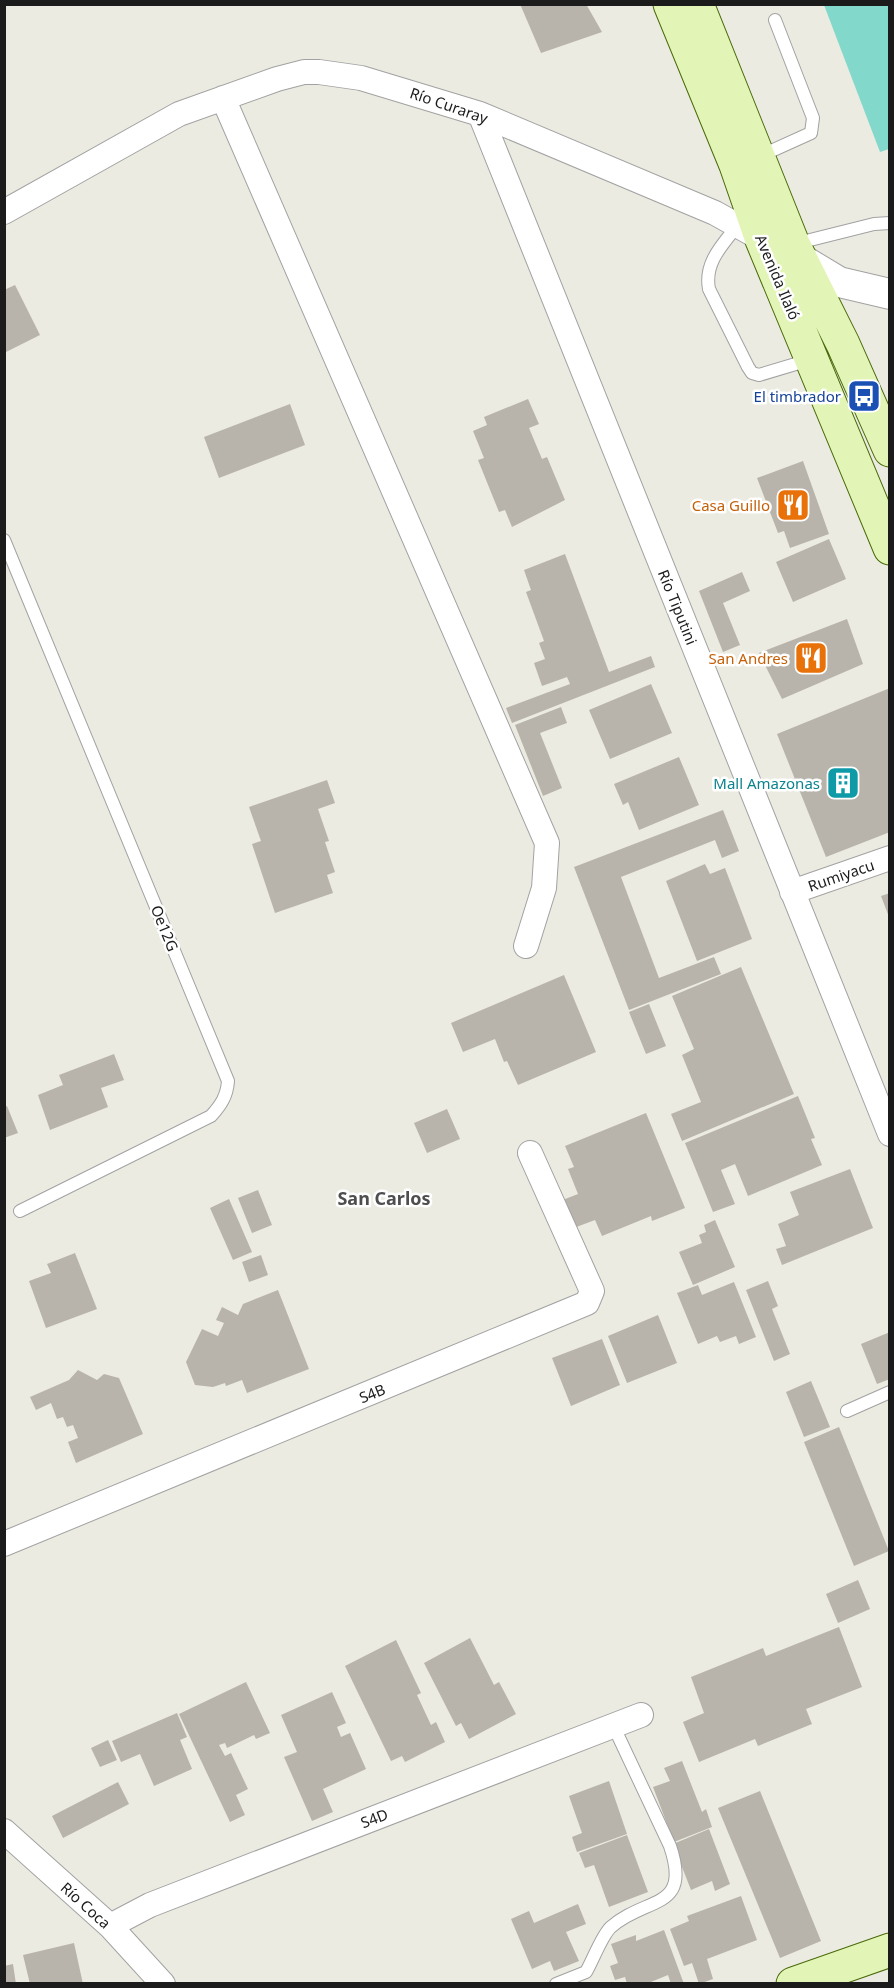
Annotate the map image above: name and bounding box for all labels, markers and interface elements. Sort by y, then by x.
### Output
street label: Río Curaray [407,82,491,128]
street label: Avenida Ilaló [751,231,805,323]
bus stop icon: El timbrador [846,378,882,414]
place label: El timbrador [754,386,841,406]
restaurant icon: Casa Guillo [775,487,811,523]
place label: Casa Guillo [692,495,770,515]
street label: Río Tiputini [654,566,702,648]
restaurant icon: San Andres [793,640,829,676]
place label: San Andres [709,648,788,668]
building icon: Mall Amazonas [825,765,861,801]
place label: Mall Amazonas [713,773,820,793]
street label: Rumiyacu [805,854,877,896]
street label: Oe12G [147,902,183,954]
district label: San Carlos [337,1186,431,1210]
street label: S4B [356,1379,388,1407]
street label: S4D [357,1804,391,1832]
street label: Río Coca [57,1877,115,1933]

